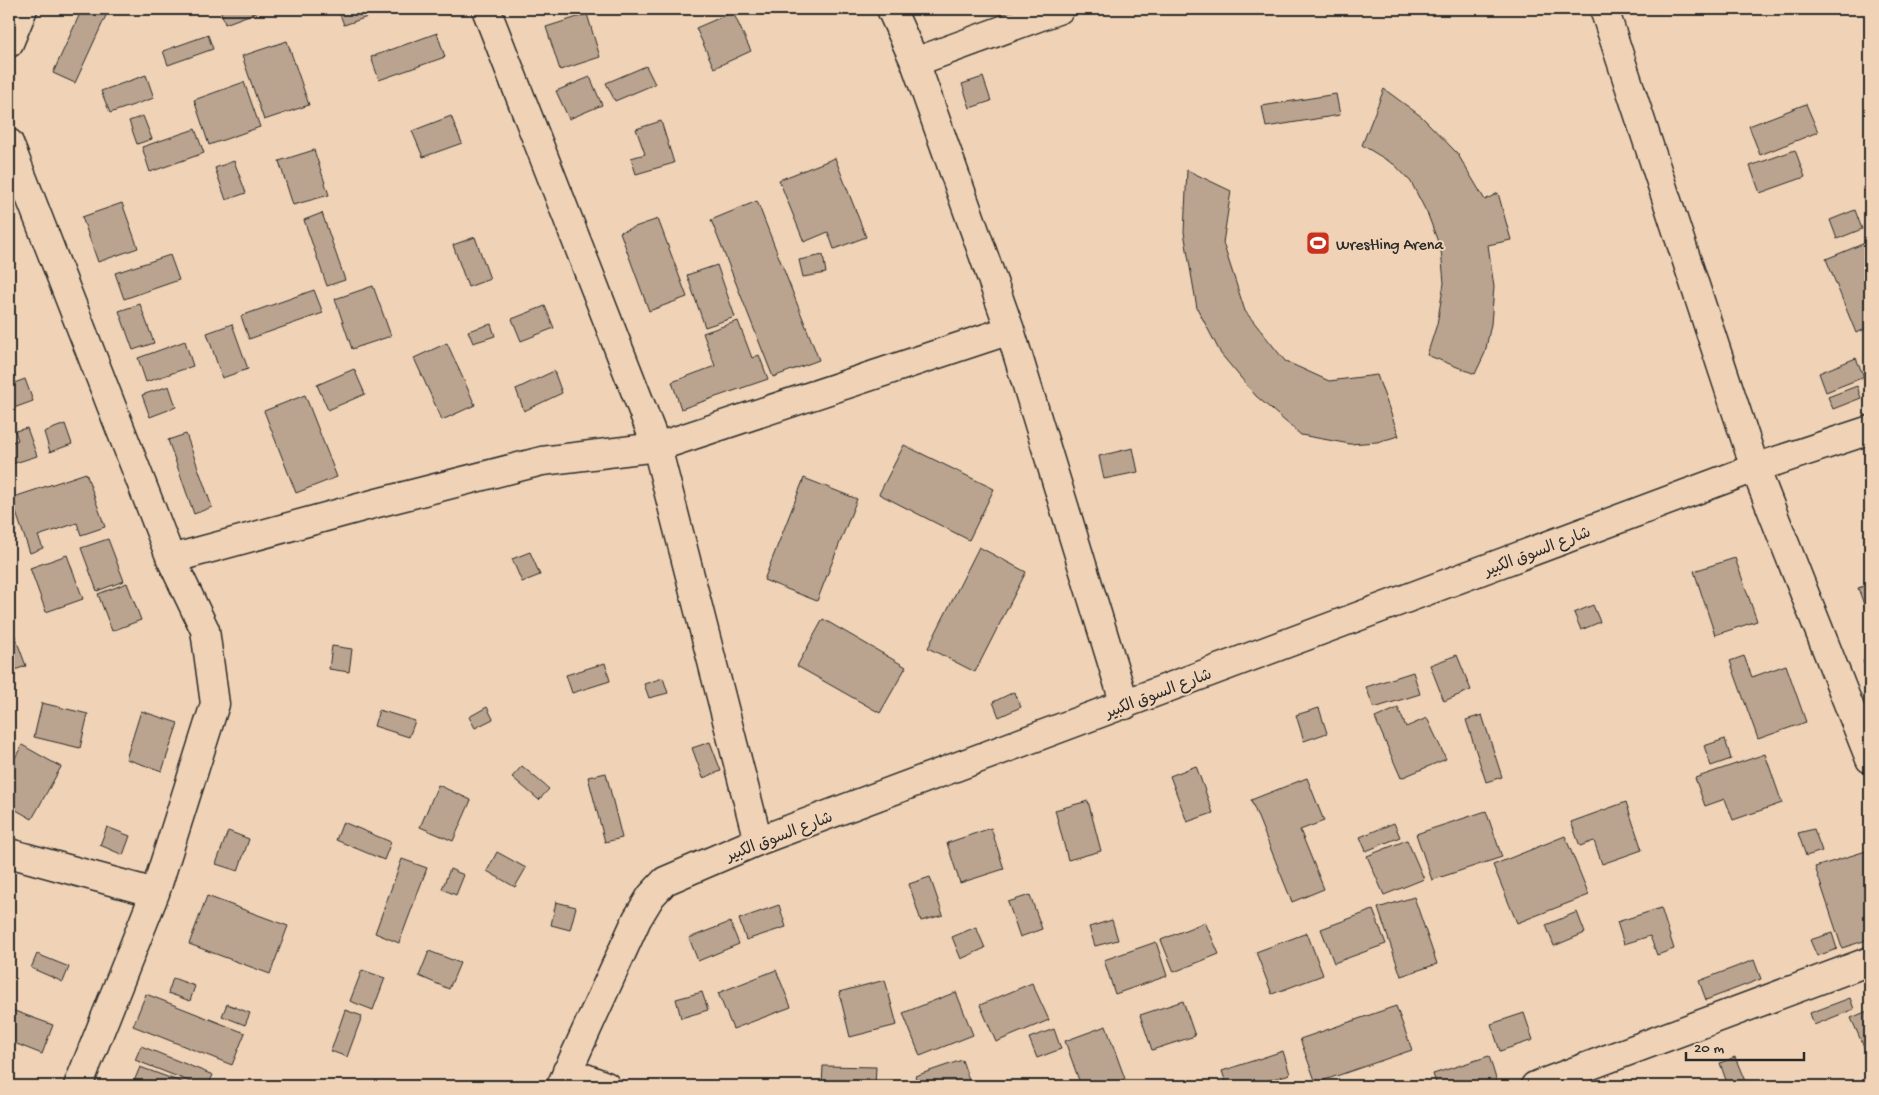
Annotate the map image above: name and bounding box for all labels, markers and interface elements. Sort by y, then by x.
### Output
sports icon: Wrestling Arena [1305,230,1331,256]
place label: Wrestling Arena [1336,237,1444,256]
street label: شارع السوق الكبير [1480,524,1594,583]
street label: شارع السوق الكبير [1101,666,1215,725]
street label: شارع السوق الكبير [722,809,836,868]
scale bar [1686,1030,1804,1062]
text: 20 m [1694,1040,1724,1058]

